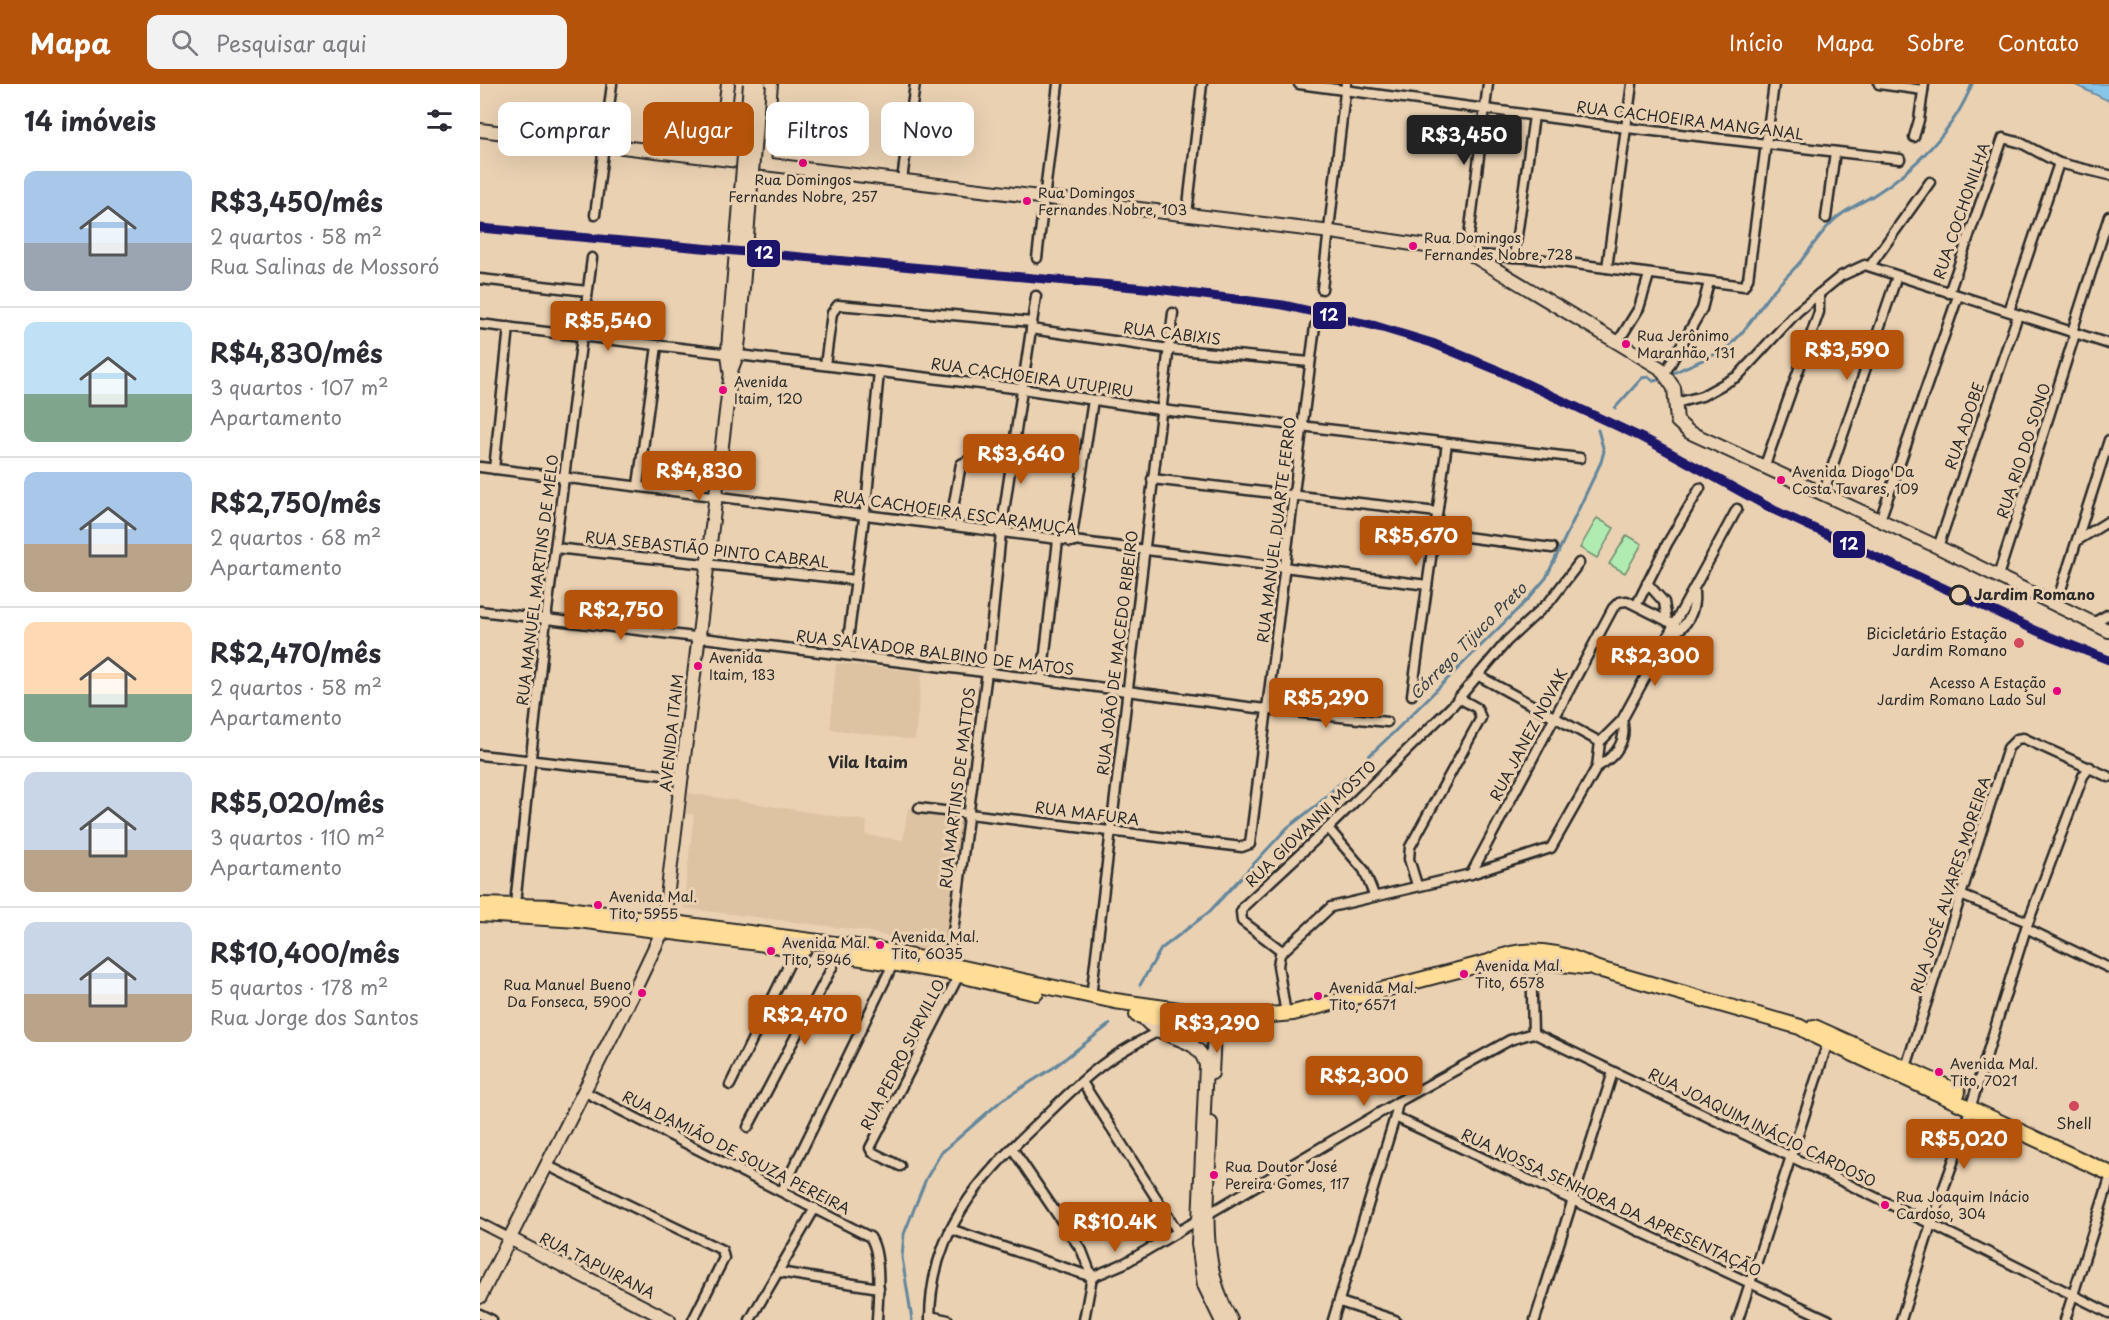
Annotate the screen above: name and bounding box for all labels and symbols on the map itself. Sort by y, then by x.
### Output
street label: RUA CACHOEIRA MANGANAL [1575,94,1805,145]
pin: R$3,450 [1409,115,1519,166]
street label: RUA COCHONILHA [1926,139,1995,282]
marker: Rua Domingos Fernandes Nobre, 257 [797,157,809,169]
place label: Rua Domingos Fernandes Nobre, 257 [728,169,878,207]
place label: Rua Domingos Fernandes Nobre, 103 [1038,182,1187,220]
marker: Rua Domingos Fernandes Nobre, 103 [1021,195,1033,207]
place label: Rua Domingos Fernandes Nobre, 728 [1424,227,1573,265]
line badge: 12 [746,239,781,268]
text: 12 [755,240,773,264]
marker: Rua Domingos Fernandes Nobre, 728 [1407,240,1419,252]
pin: R$5,540 [553,301,663,352]
line badge: 12 [1312,301,1347,330]
text: 12 [1320,302,1338,326]
street label: RUA CABIXIS [1122,315,1222,350]
place label: Rua Jerônimo Maranhão, 131 [1637,325,1735,363]
pin: R$3,590 [1792,330,1902,381]
marker: Rua Jerônimo Maranhão, 131 [1620,338,1632,350]
street label: RUA CACHOEIRA UTUPIRU [930,351,1135,402]
place label: Avenida Itaim, 120 [734,371,802,409]
street label: RUA ADOBE [1938,379,1989,472]
street label: RUA RIO DO SONO [1990,380,2055,521]
marker: Avenida Itaim, 120 [717,384,729,396]
street label: RUA MANUEL DUARTE FERRO [1250,416,1301,644]
pin: R$3,640 [966,434,1076,485]
pin: R$4,830 [644,451,754,502]
street label: RUA MANUEL MARTINS DE MELO [510,453,563,707]
place label: Avenida Diogo Da Costa Tavares, 109 [1792,461,1919,499]
marker: Avenida Diogo Da Costa Tavares, 109 [1775,474,1787,486]
street label: RUA CACHOEIRA ESCARAMUÇA [832,483,1078,540]
pin: R$5,670 [1361,516,1471,567]
street label: RUA SEBASTIÃO PINTO CABRAL [584,524,830,573]
street label: RUA JOÃO DE MACEDO RIBEIRO [1090,529,1143,777]
line badge: 12 [1832,530,1866,559]
text: 12 [1840,531,1858,555]
water label: Córrego Tijuco Preto [1403,575,1532,704]
place label: Jardim Romano [1974,582,2095,605]
marker: Jardim Romano [1949,585,1969,605]
pin: R$2,750 [566,590,676,641]
place label: Bicicletário Estação Jardim Romano [1866,621,2007,661]
street label: RUA SALVADOR BALBINO DE MATOS [795,623,1076,680]
pin: R$2,300 [1600,636,1710,687]
marker: Bicicletário Estação Jardim Romano [2012,636,2026,650]
place label: Avenida Itaim, 183 [709,647,775,685]
marker: Avenida Itaim, 183 [692,660,704,672]
street label: RUA JANEZ NOVAK [1483,664,1572,805]
place label: Acesso A Estação Jardim Romano Lado Sul [1877,672,2046,710]
street label: AVENIDA ITAIM [653,673,688,793]
pin: R$5,290 [1271,678,1381,729]
marker: Acesso A Estação Jardim Romano Lado Sul [2051,685,2063,697]
street label: RUA MARTINS DE MATTOS [933,686,980,890]
district label: Vila Itaim [828,749,908,773]
street label: RUA GIOVANNI MOSTO [1239,754,1381,892]
street label: RUA JOSÉ ALVARES MOREIRA [1904,773,1996,996]
street label: RUA MAFURA [1034,795,1141,830]
place label: Avenida Mal. Tito, 5955 [609,886,697,924]
marker: Avenida Mal. Tito, 5955 [592,899,604,911]
place label: Avenida Mal. Tito, 6035 [891,926,979,964]
place label: Avenida Mal. Tito, 5946 [782,932,870,970]
marker: Avenida Mal. Tito, 6035 [874,939,886,951]
marker: Avenida Mal. Tito, 5946 [765,945,777,957]
place label: Avenida Mal. Tito, 6578 [1475,955,1563,993]
marker: Avenida Mal. Tito, 6578 [1458,968,1470,980]
place label: Rua Manuel Bueno Da Fonseca, 5900 [504,974,631,1012]
street label: RUA PEDRO SURVILLO [854,975,950,1134]
place label: Avenida Mal. Tito, 6571 [1329,977,1417,1015]
marker: Rua Manuel Bueno Da Fonseca, 5900 [636,987,648,999]
marker: Avenida Mal. Tito, 6571 [1312,990,1324,1002]
pin: R$2,470 [750,995,860,1046]
pin: R$3,290 [1162,1003,1272,1054]
place label: Avenida Mal. Tito, 7021 [1950,1053,2038,1091]
pin: R$2,300 [1309,1056,1419,1107]
street label: RUA JOAQUIM INÁCIO CARDOSO [1645,1061,1881,1192]
marker: Avenida Mal. Tito, 7021 [1933,1066,1945,1078]
street label: RUA DAMIÃO DE SOUZA PEREIRA [619,1084,855,1219]
marker: Shell [2067,1099,2081,1113]
place label: Shell [2056,1111,2092,1134]
pin: R$5,020 [1909,1119,2019,1170]
street label: RUA NOSSA SENHORA DA APRESENTAÇÃO [1458,1122,1765,1282]
place label: Rua Doutor José Pereira Gomes, 117 [1225,1156,1350,1194]
marker: Rua Doutor José Pereira Gomes, 117 [1208,1169,1220,1181]
place label: Rua Joaquim Inácio Cardoso, 304 [1896,1186,2029,1224]
marker: Rua Joaquim Inácio Cardoso, 304 [1879,1199,1891,1211]
pin: R$10.4K [1060,1202,1170,1253]
street label: RUA TAPUIRANA [536,1226,659,1304]

